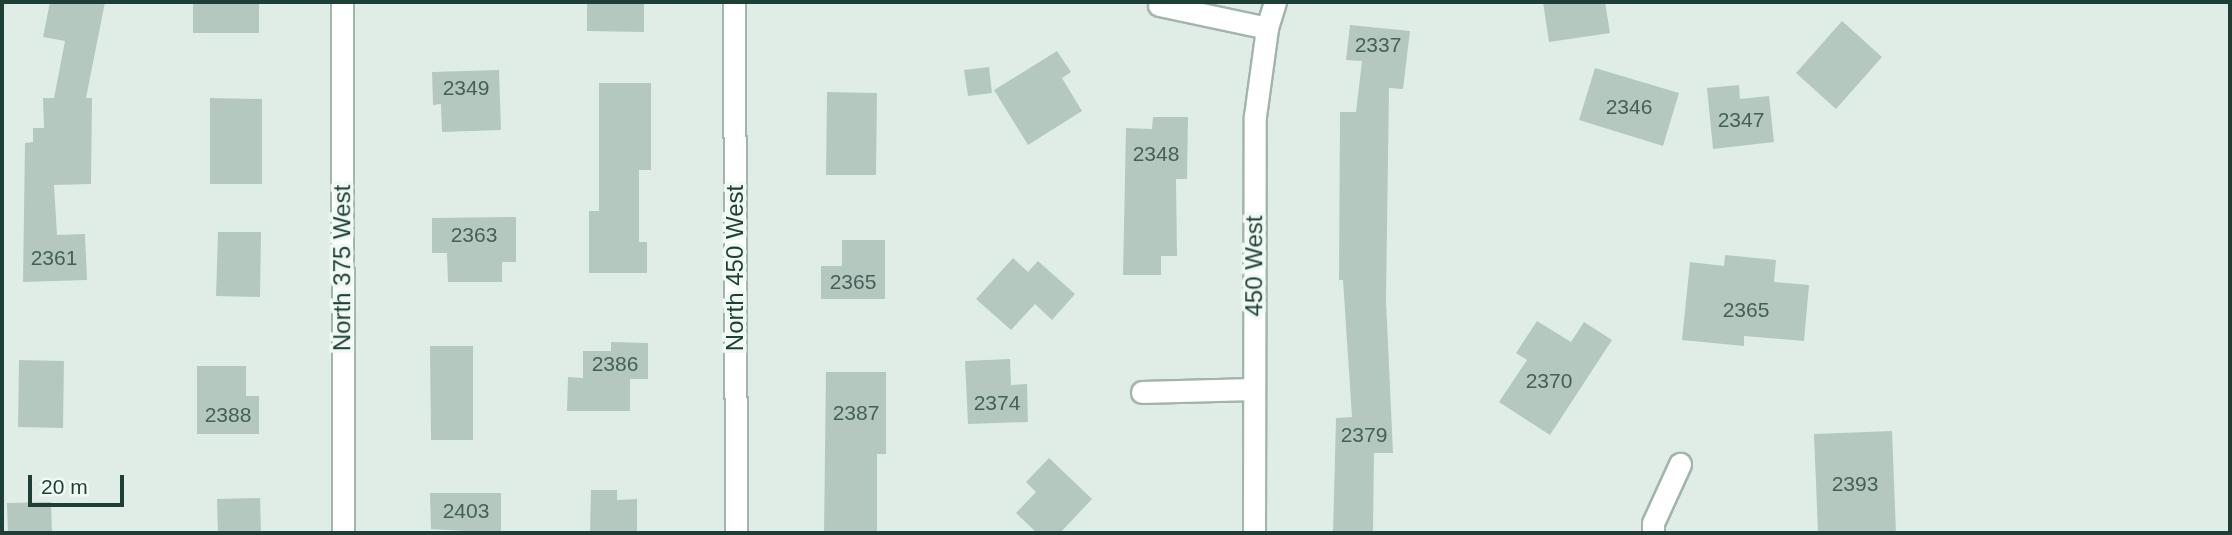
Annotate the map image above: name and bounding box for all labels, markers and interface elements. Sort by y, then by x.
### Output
house number: 2337 [1355,32,1401,58]
house number: 2349 [443,75,489,101]
house number: 2346 [1606,94,1652,120]
house number: 2347 [1718,107,1764,133]
house number: 2348 [1133,141,1179,167]
street label: North 375 West [328,185,356,351]
street label: North 450 West [721,185,749,351]
street label: 450 West [1240,216,1268,316]
house number: 2363 [451,222,497,248]
house number: 2361 [31,245,77,271]
house number: 2365 [830,269,876,295]
house number: 2365 [1723,297,1769,323]
house number: 2386 [592,351,638,377]
house number: 2370 [1526,368,1572,394]
house number: 2374 [974,390,1020,416]
house number: 2387 [833,400,879,426]
house number: 2388 [205,402,251,428]
house number: 2379 [1341,422,1387,448]
scale bar [32,462,128,506]
house number: 2393 [1832,471,1878,497]
text: 20 m [41,475,88,498]
house number: 2403 [443,498,489,524]

